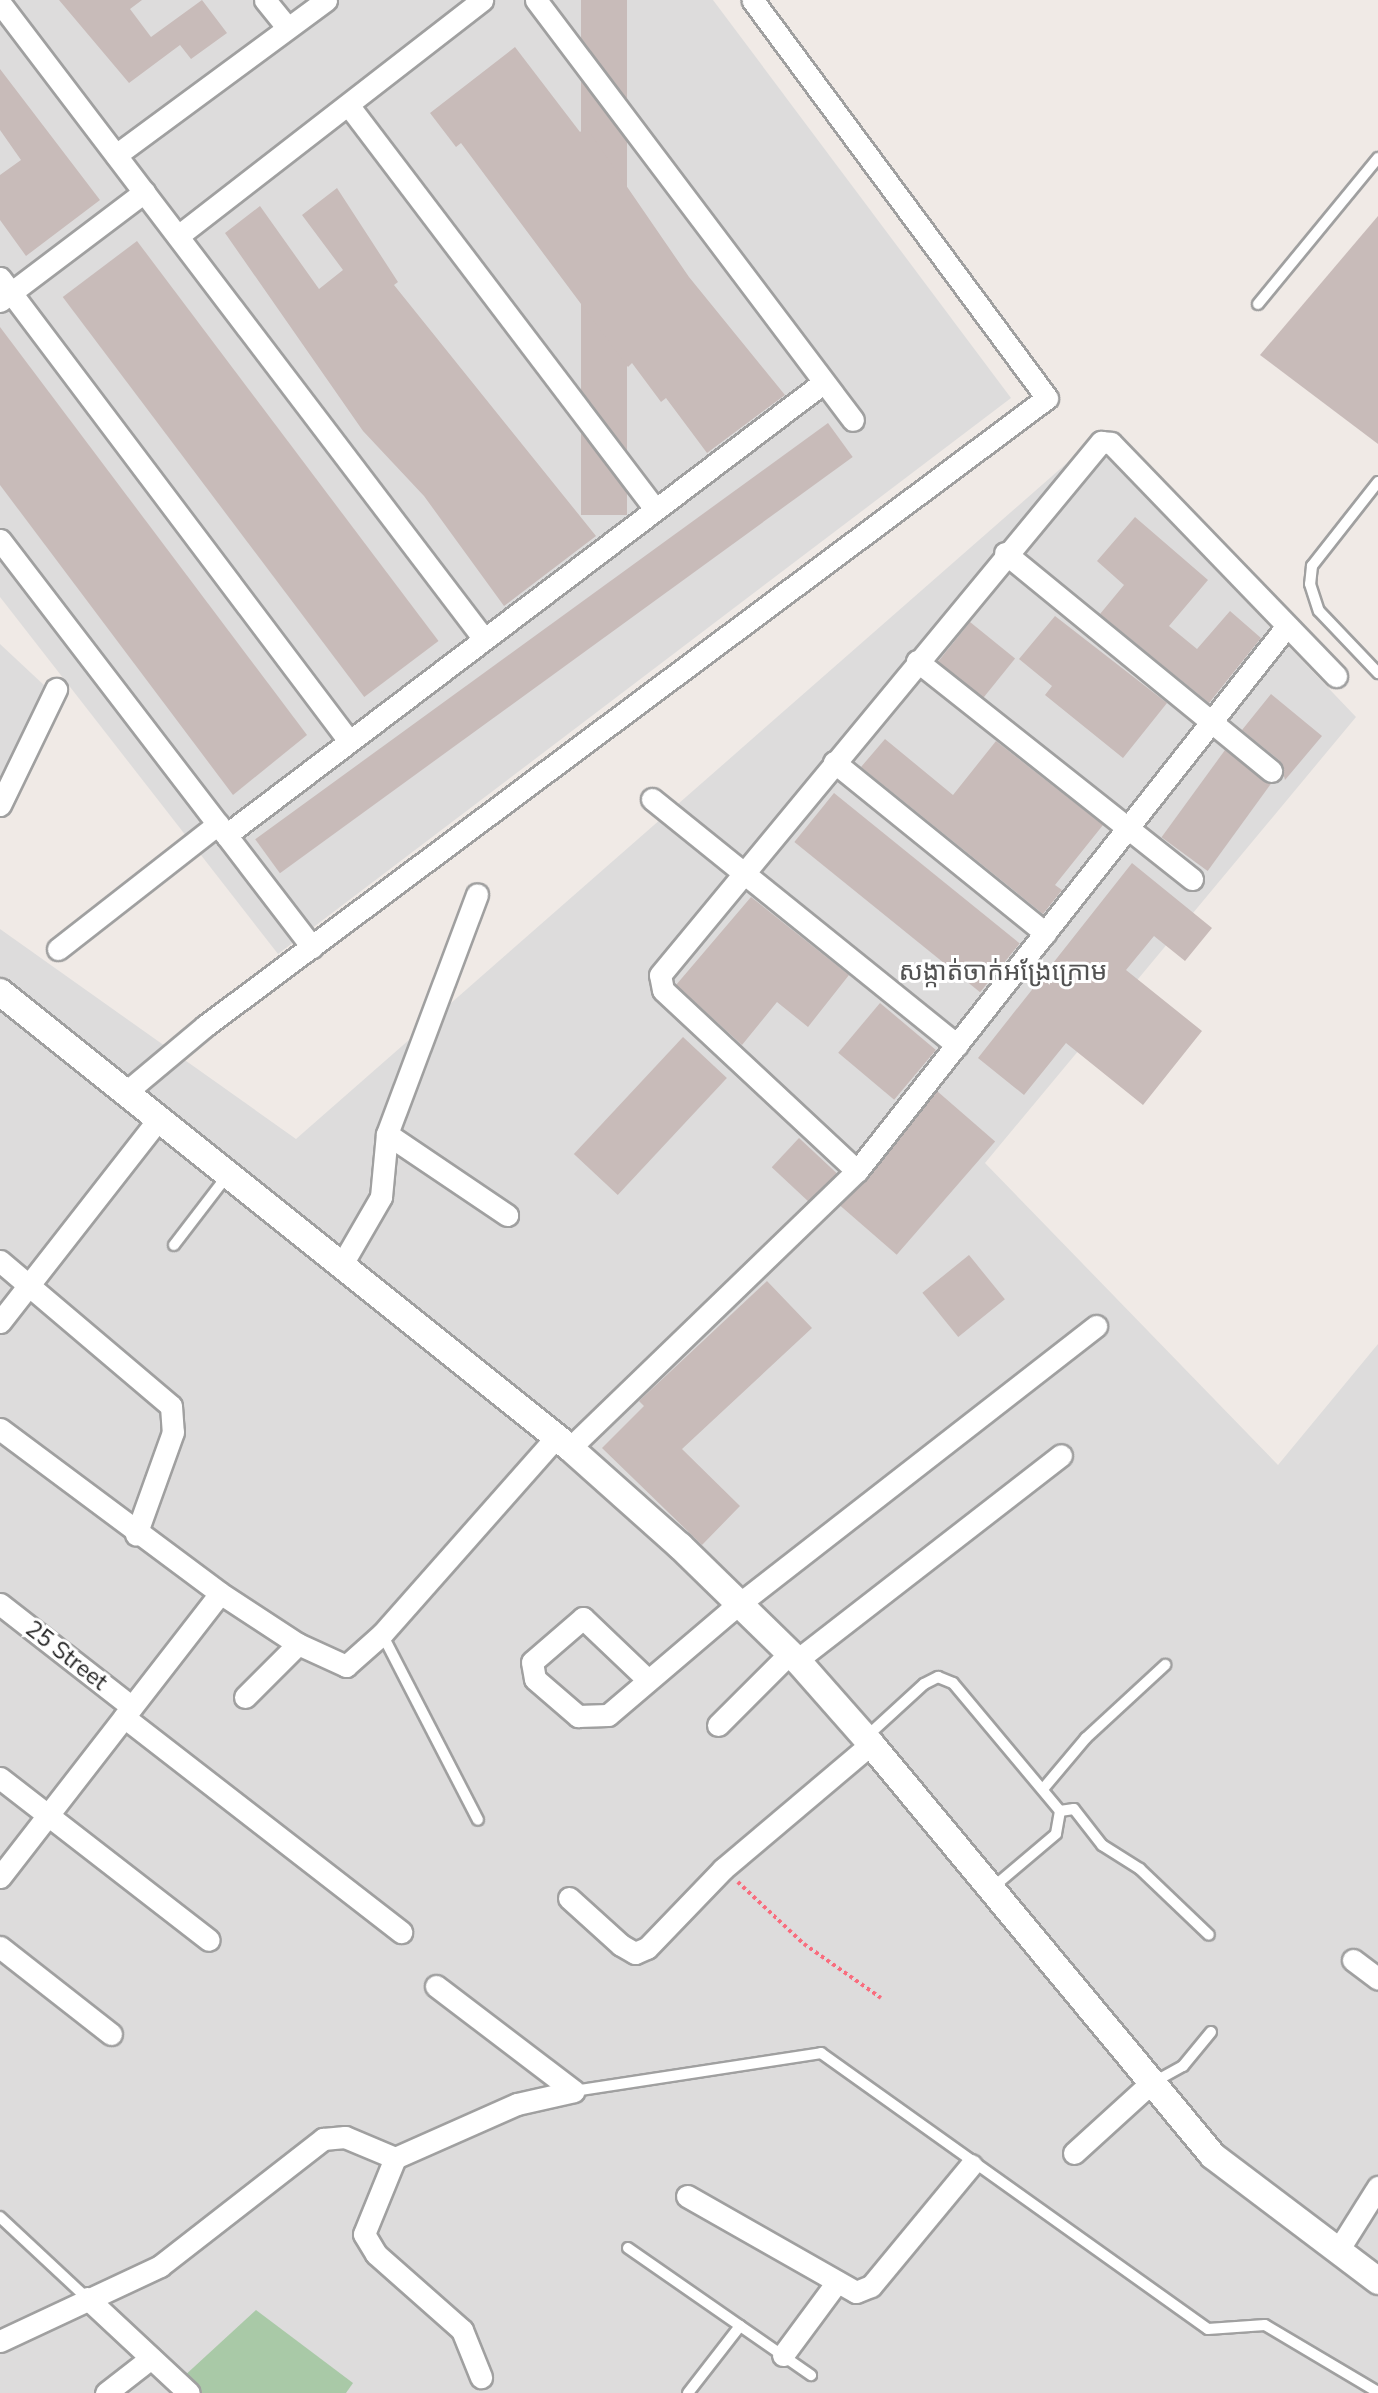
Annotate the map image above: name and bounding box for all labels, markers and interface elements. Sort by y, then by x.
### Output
district label: សង្កាត់ចាក់អង្រែក្រោម [899,956,1107,988]
street label: 25 Street [20,1615,112,1697]

